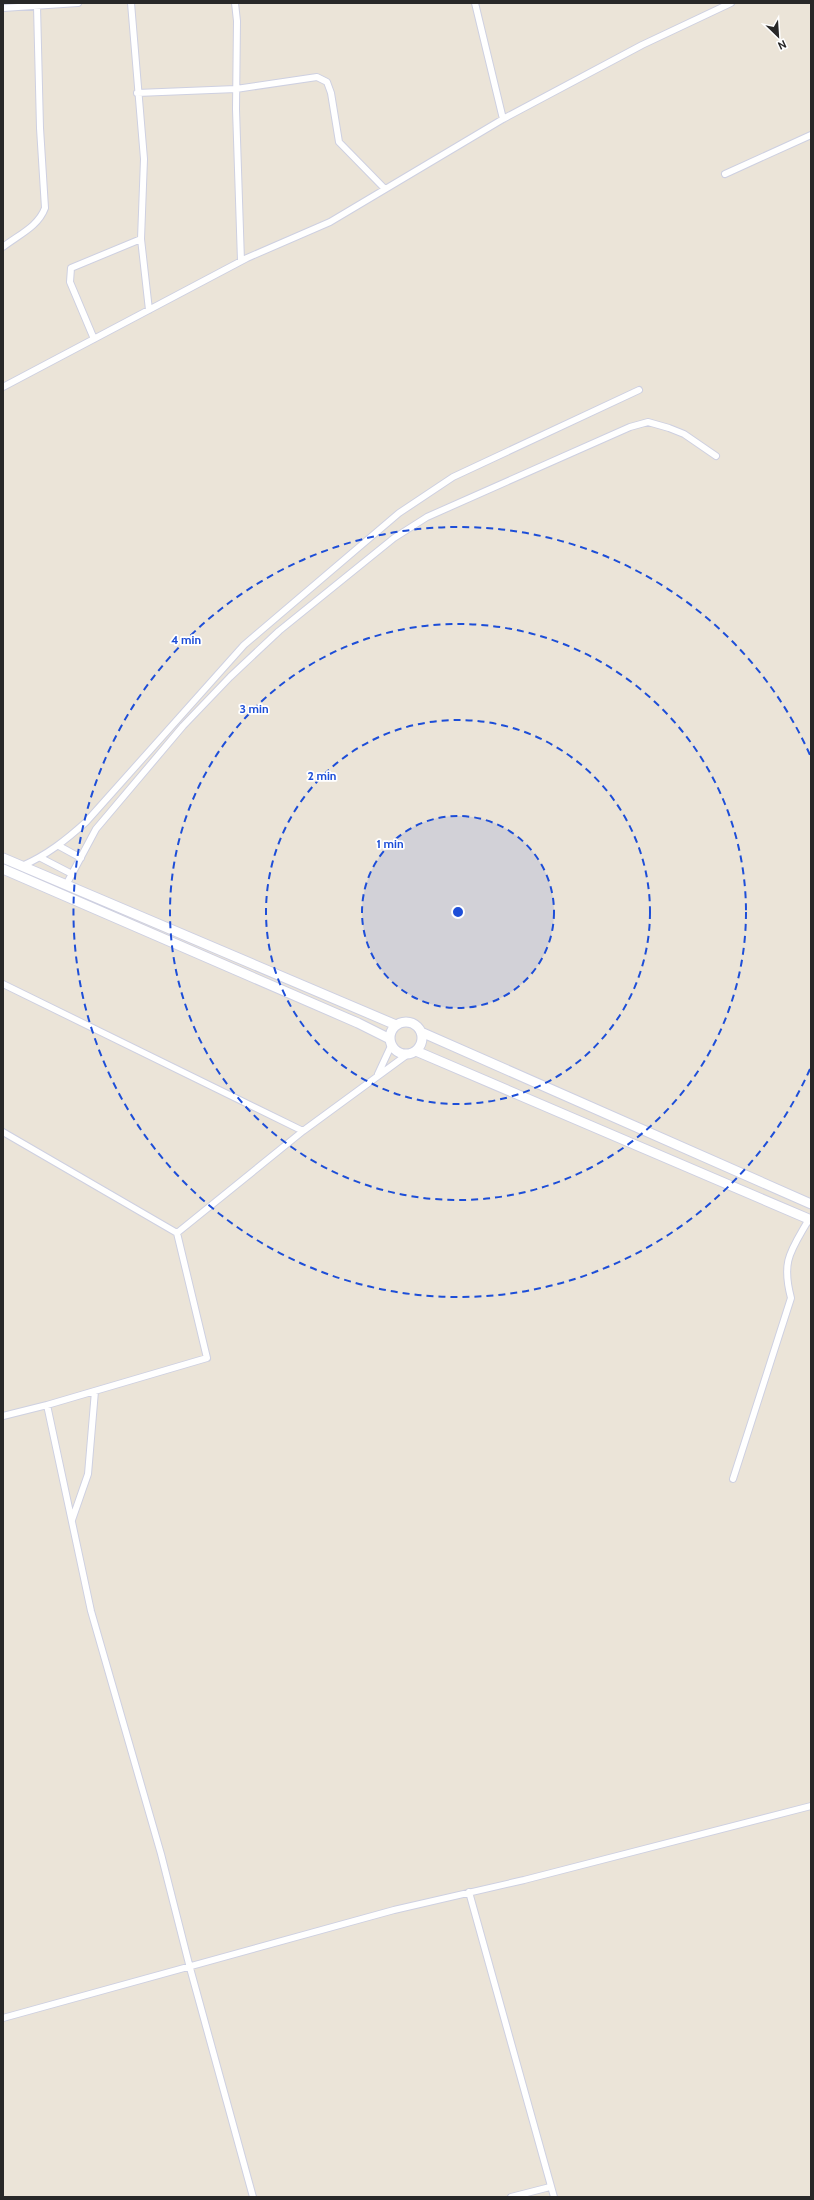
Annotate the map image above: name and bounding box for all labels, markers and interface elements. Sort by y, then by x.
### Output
north arrow [758,16,798,56]
text: N [776,37,789,53]
text: 4 min [171,632,201,647]
text: 3 min [239,701,269,716]
text: 2 min [308,768,336,783]
text: 1 min [376,836,404,851]
centre of rings [451,905,465,919]

